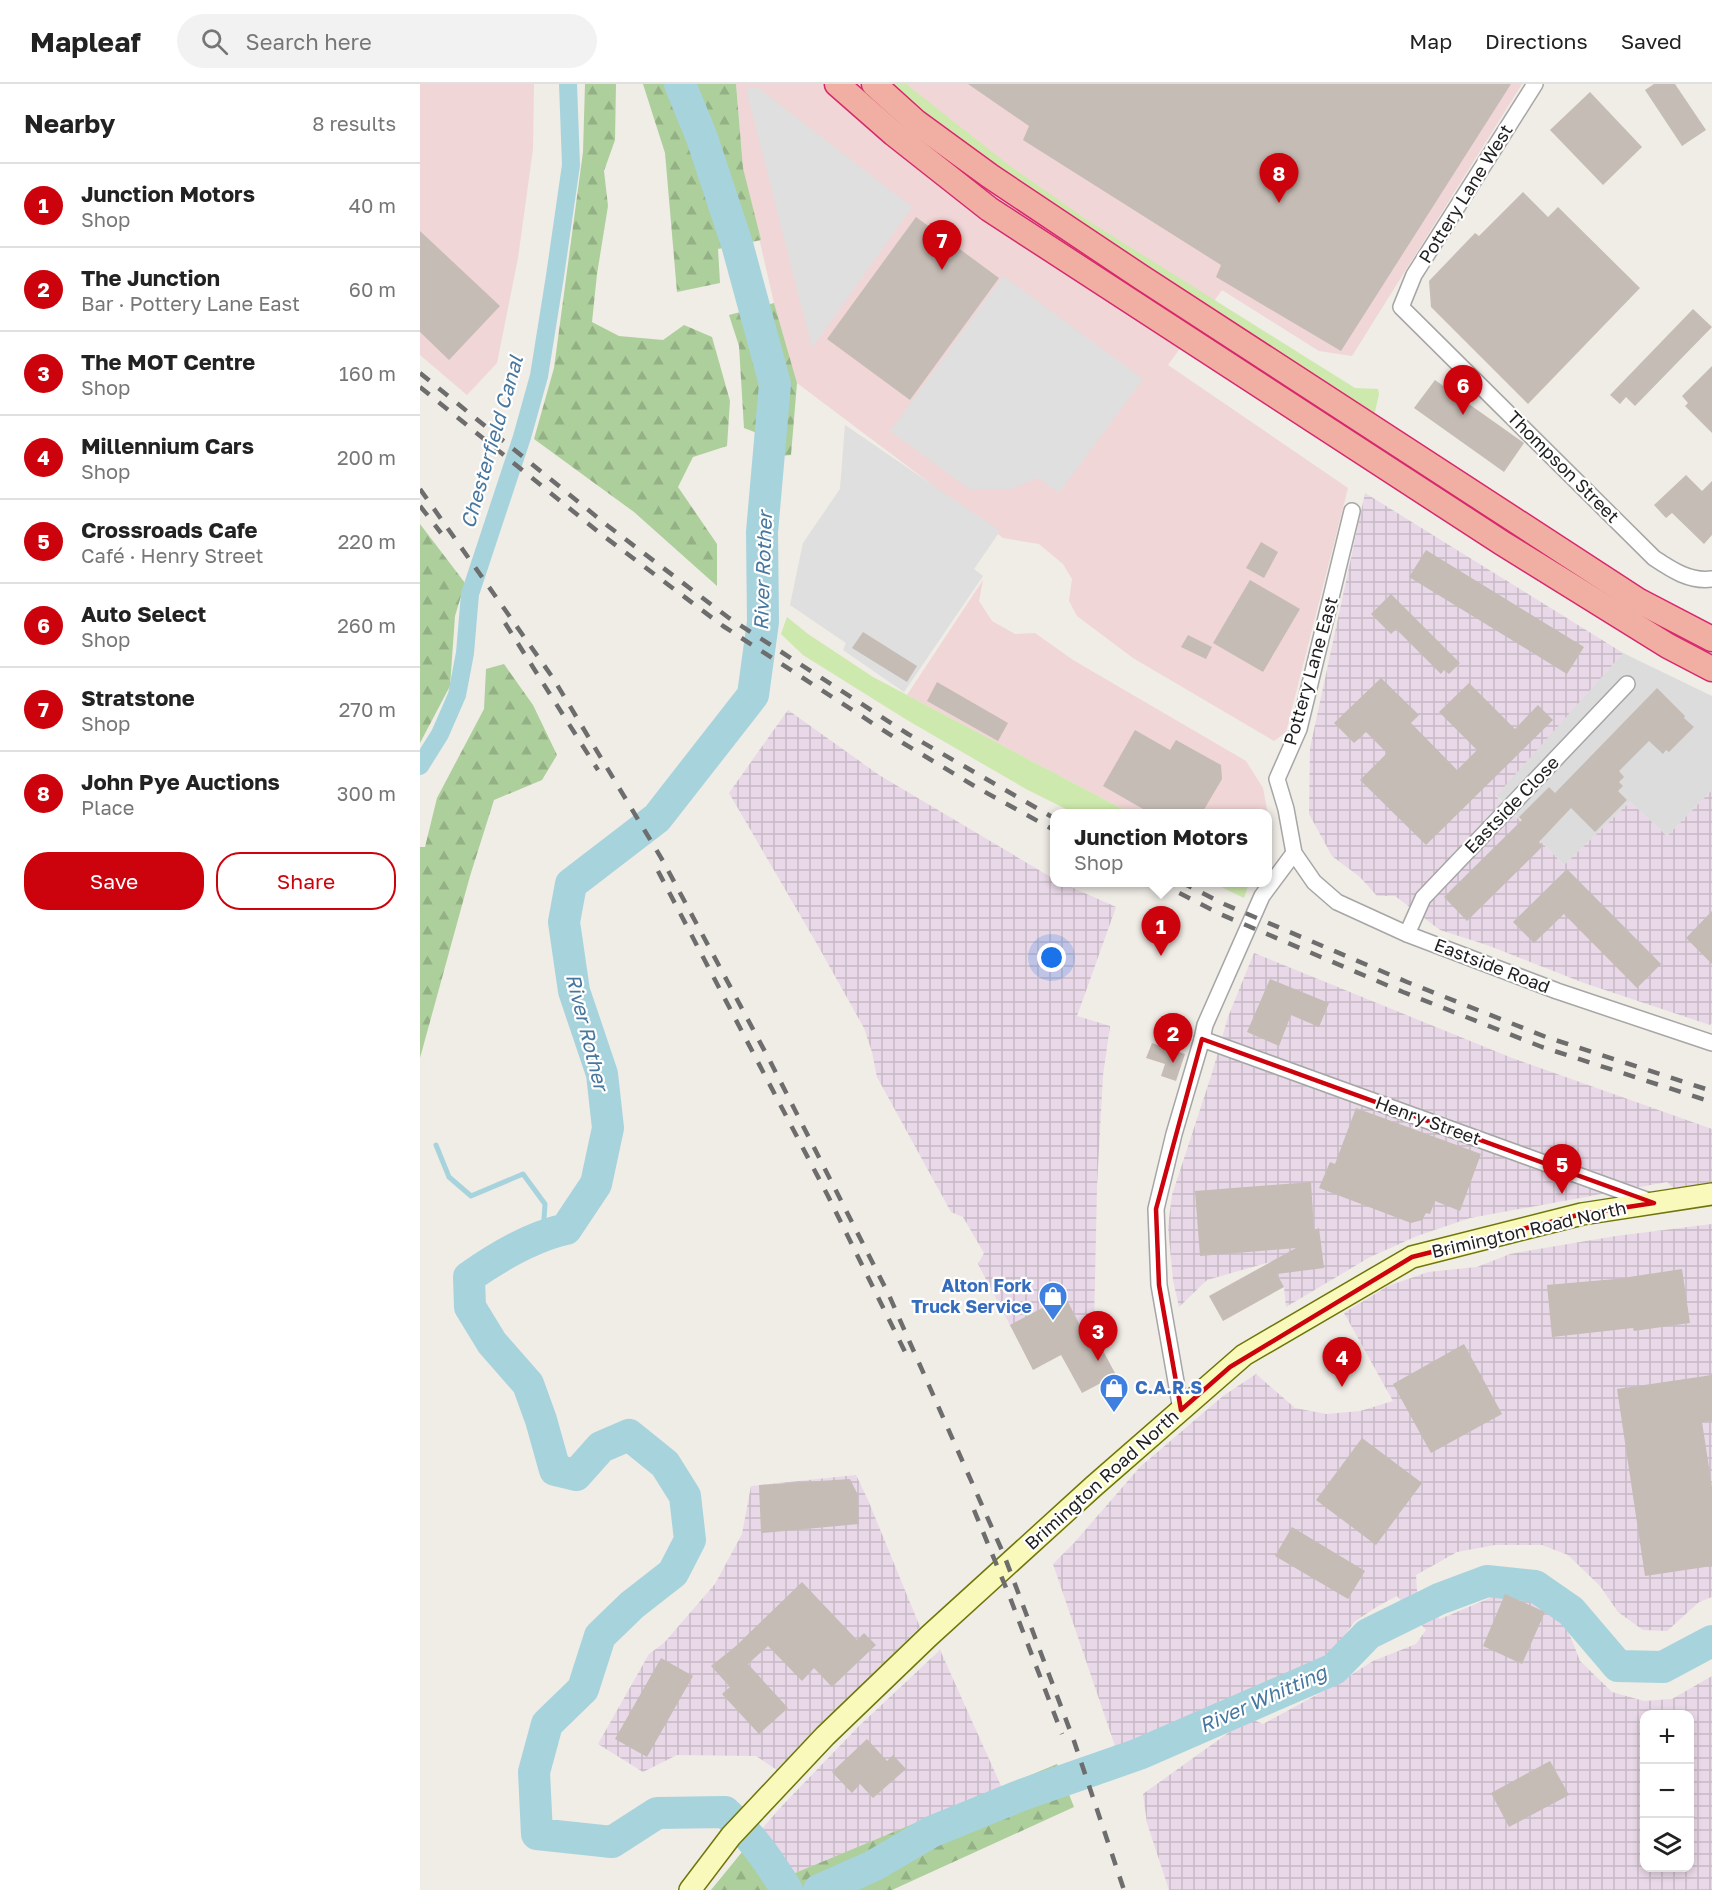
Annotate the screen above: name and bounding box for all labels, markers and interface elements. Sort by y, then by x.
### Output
search box [177,14,597,68]
text: Mapleaf [30,25,141,58]
icon: search [198,25,231,58]
text: Search here [246,28,372,55]
text: Map [1409,28,1452,54]
text: Directions [1485,28,1588,54]
text: Saved [1621,28,1682,54]
text: Nearby [24,108,115,139]
text: 8 results [312,111,396,135]
street label: Pottery Lane West [1414,120,1517,267]
pin: 8 [1260,154,1298,203]
text: Junction Motors [81,180,255,207]
text: 1 [38,193,49,217]
text: 40 m [349,193,396,217]
text: Shop [81,207,130,231]
pin: 7 [922,220,962,270]
text: The Junction [81,264,220,291]
text: 2 [37,277,50,301]
text: 60 m [349,277,396,301]
text: Bar · Pottery Lane East [81,291,300,315]
text: The MOT Centre [81,348,255,375]
water label: Chesterfield Canal [455,352,527,531]
text: 3 [37,361,50,385]
text: 160 m [339,361,396,385]
pin: 6 [1444,366,1482,415]
text: Shop [81,375,130,399]
street label: Thompson Street [1503,406,1624,527]
text: Millennium Cars [81,432,254,459]
text: 4 [37,445,50,469]
text: 200 m [337,445,396,469]
text: Shop [81,459,130,483]
water label: River Rother [748,508,776,631]
text: Crossroads Cafe [81,516,258,543]
text: 5 [37,529,50,553]
text: 220 m [338,529,396,553]
text: Café · Henry Street [81,543,264,567]
street label: Pottery Lane East [1278,594,1342,748]
text: Auto Select [81,600,206,627]
text: 6 [37,613,50,637]
text: 260 m [337,613,396,637]
text: Shop [81,627,130,651]
text: Stratstone [81,684,195,711]
text: 7 [38,697,49,721]
text: 270 m [339,697,396,721]
text: Shop [81,711,130,735]
street label: Eastside Close [1459,751,1563,858]
text: John Pye Auctions [81,768,280,795]
text: 8 [37,781,50,805]
text: 300 m [337,781,396,805]
text: Place [81,795,134,819]
popup [1050,809,1272,887]
text: Junction Motors [1074,823,1248,850]
text: Shop [1074,850,1123,874]
button: Save [24,852,204,910]
button: Share [216,852,396,910]
pin: 1 [1142,906,1180,956]
street label: Eastside Road [1431,933,1553,997]
your location [1037,943,1066,972]
water label: River Rother [562,971,615,1096]
pin: 2 [1154,1014,1192,1063]
street label: Henry Street [1373,1091,1484,1149]
pin: 5 [1542,1144,1582,1194]
street label: Brimington Road North [1429,1196,1628,1262]
place label: Alton Fork Truck Service [911,1274,1033,1317]
shop icon: Alton Fork Truck Service [1037,1280,1069,1322]
pin: 3 [1078,1312,1118,1361]
pin: 4 [1322,1338,1362,1387]
shop icon: C.A.R.S [1098,1372,1130,1414]
place label: C.A.R.S [1135,1376,1202,1398]
street label: Brimington Road North [1020,1404,1183,1554]
water label: River Whitting [1195,1659,1332,1738]
map controls [1640,1710,1694,1872]
button: + [1640,1710,1694,1764]
button: − [1640,1764,1694,1818]
button: layers [1640,1818,1694,1872]

